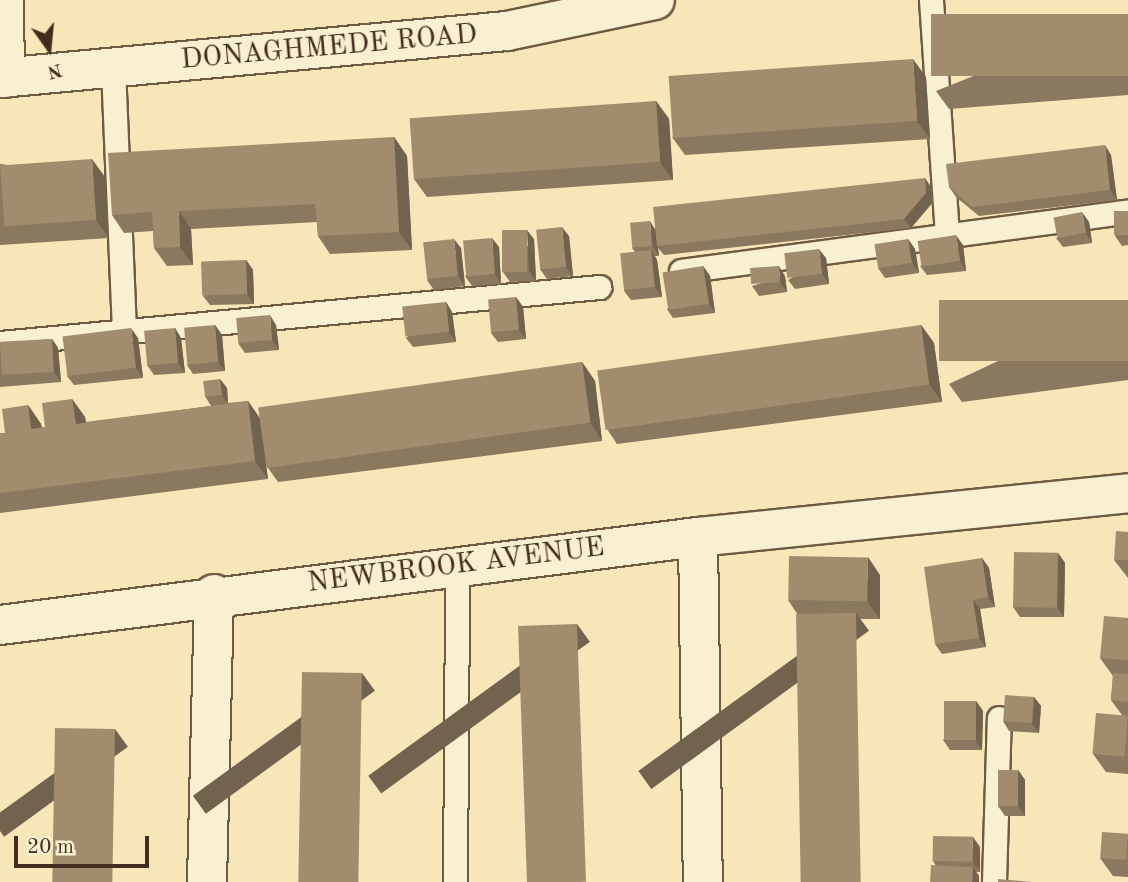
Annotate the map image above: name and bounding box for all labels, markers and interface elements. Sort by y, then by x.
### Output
north arrow [14,14,84,84]
street label: DONAGHMEDE ROAD [179,18,479,78]
text: N [45,59,64,81]
street label: NEWBROOK AVENUE [306,531,606,601]
scale bar [18,822,152,866]
text: 20 m [27,837,74,858]

